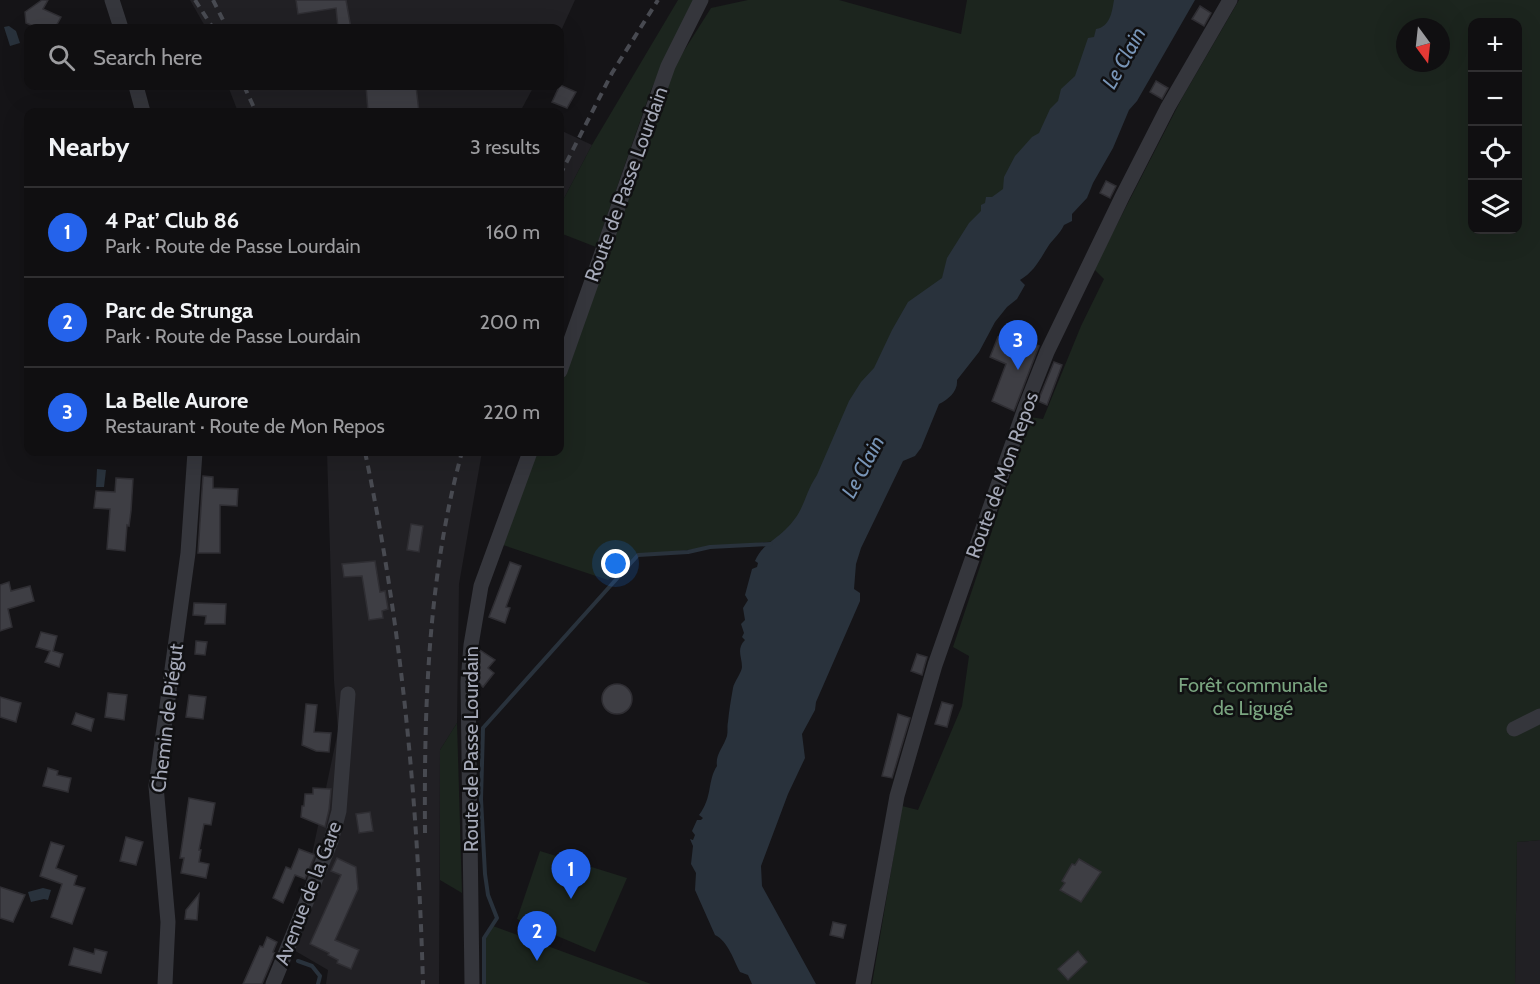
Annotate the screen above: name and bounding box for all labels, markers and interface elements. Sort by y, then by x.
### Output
north arrow [1396,18,1450,72]
map controls [1468,18,1522,234]
button: + [1468,18,1522,72]
water label: Le Clain [1096,22,1151,93]
search box [24,24,564,90]
icon: search [45,41,78,74]
text: Search here [93,44,202,71]
button: − [1468,72,1522,126]
street label: Route de Passe Lourdain [580,83,672,285]
button: locate [1468,126,1522,180]
text: Nearby [48,131,129,163]
text: 3 results [470,135,540,159]
button: layers [1468,180,1522,234]
text: 4 Pat’ Club 86 [105,207,239,234]
text: 1 [64,220,71,244]
text: 160 m [486,220,540,244]
text: Park · Route de Passe Lourdain [105,234,361,258]
text: Parc de Strunga [105,297,253,324]
text: 2 [62,310,73,334]
text: 200 m [480,310,540,334]
pin: 3 [998,320,1038,370]
text: Park · Route de Passe Lourdain [105,324,361,348]
text: La Belle Aurore [105,387,248,414]
street label: Route de Mon Repos [961,388,1043,562]
text: 3 [62,400,73,424]
text: 220 m [483,400,540,424]
text: Restaurant · Route de Mon Repos [105,414,385,438]
water label: Le Clain [836,431,889,502]
your location [601,549,630,578]
street label: Chemin de Piégut [146,642,188,794]
street label: Route de Passe Lourdain [459,646,483,852]
park label: Forêt communale de Ligugé [1178,673,1328,720]
street label: Avenue de la Gare [270,818,346,968]
pin: 1 [552,850,590,899]
pin: 2 [518,912,556,961]

